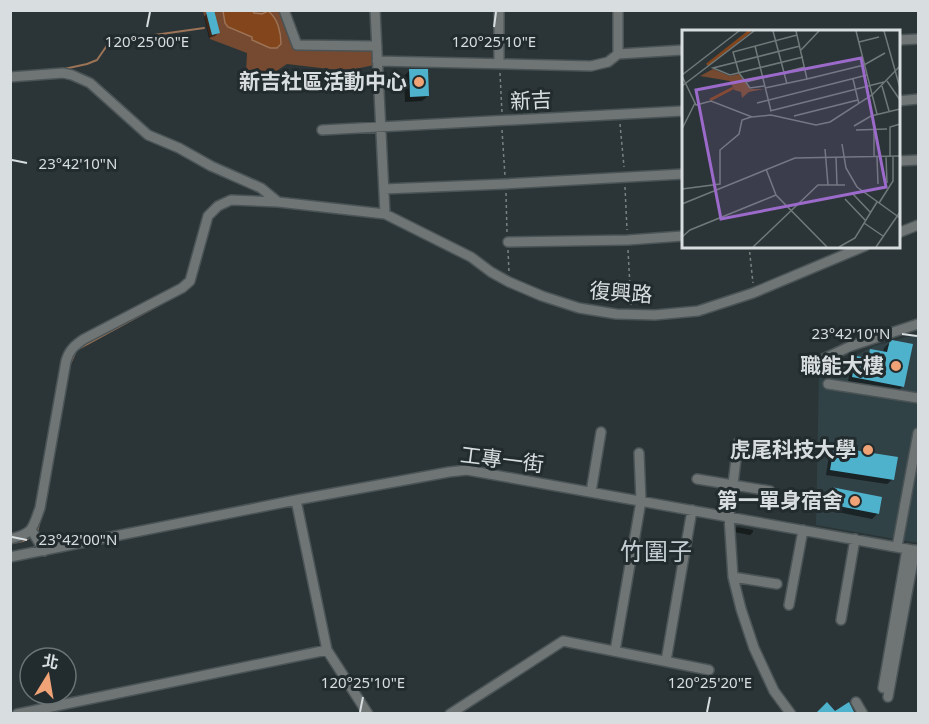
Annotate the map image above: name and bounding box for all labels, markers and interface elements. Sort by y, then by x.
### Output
inset map [682,30,899,248]
text: 120°25'00"E [105,31,189,51]
text: 120°25'10"E [452,31,536,51]
place label: 新吉社區活動中心 [239,67,407,95]
marker: 新吉社區活動中心 [412,75,426,89]
street label: 新吉 [509,85,553,115]
text: 23°42'10"N [39,153,117,173]
street label: 復興路 [589,276,653,308]
text: 23°42'10"N [812,323,890,343]
place label: 職能大樓 [800,351,884,379]
marker: 職能大樓 [889,359,903,373]
place label: 虎尾科技大學 [730,435,856,463]
street label: 工專一街 [459,440,546,478]
marker: 虎尾科技大學 [861,443,875,457]
place label: 第一單身宿舍 [717,486,843,514]
marker: 第一單身宿舍 [848,494,862,508]
text: 23°42'00"N [39,529,117,549]
district label: 竹圍子 [620,534,692,567]
north arrow [18,646,78,706]
text: 北 [41,649,61,674]
text: 120°25'10"E [321,672,405,692]
text: 120°25'20"E [668,672,752,692]

